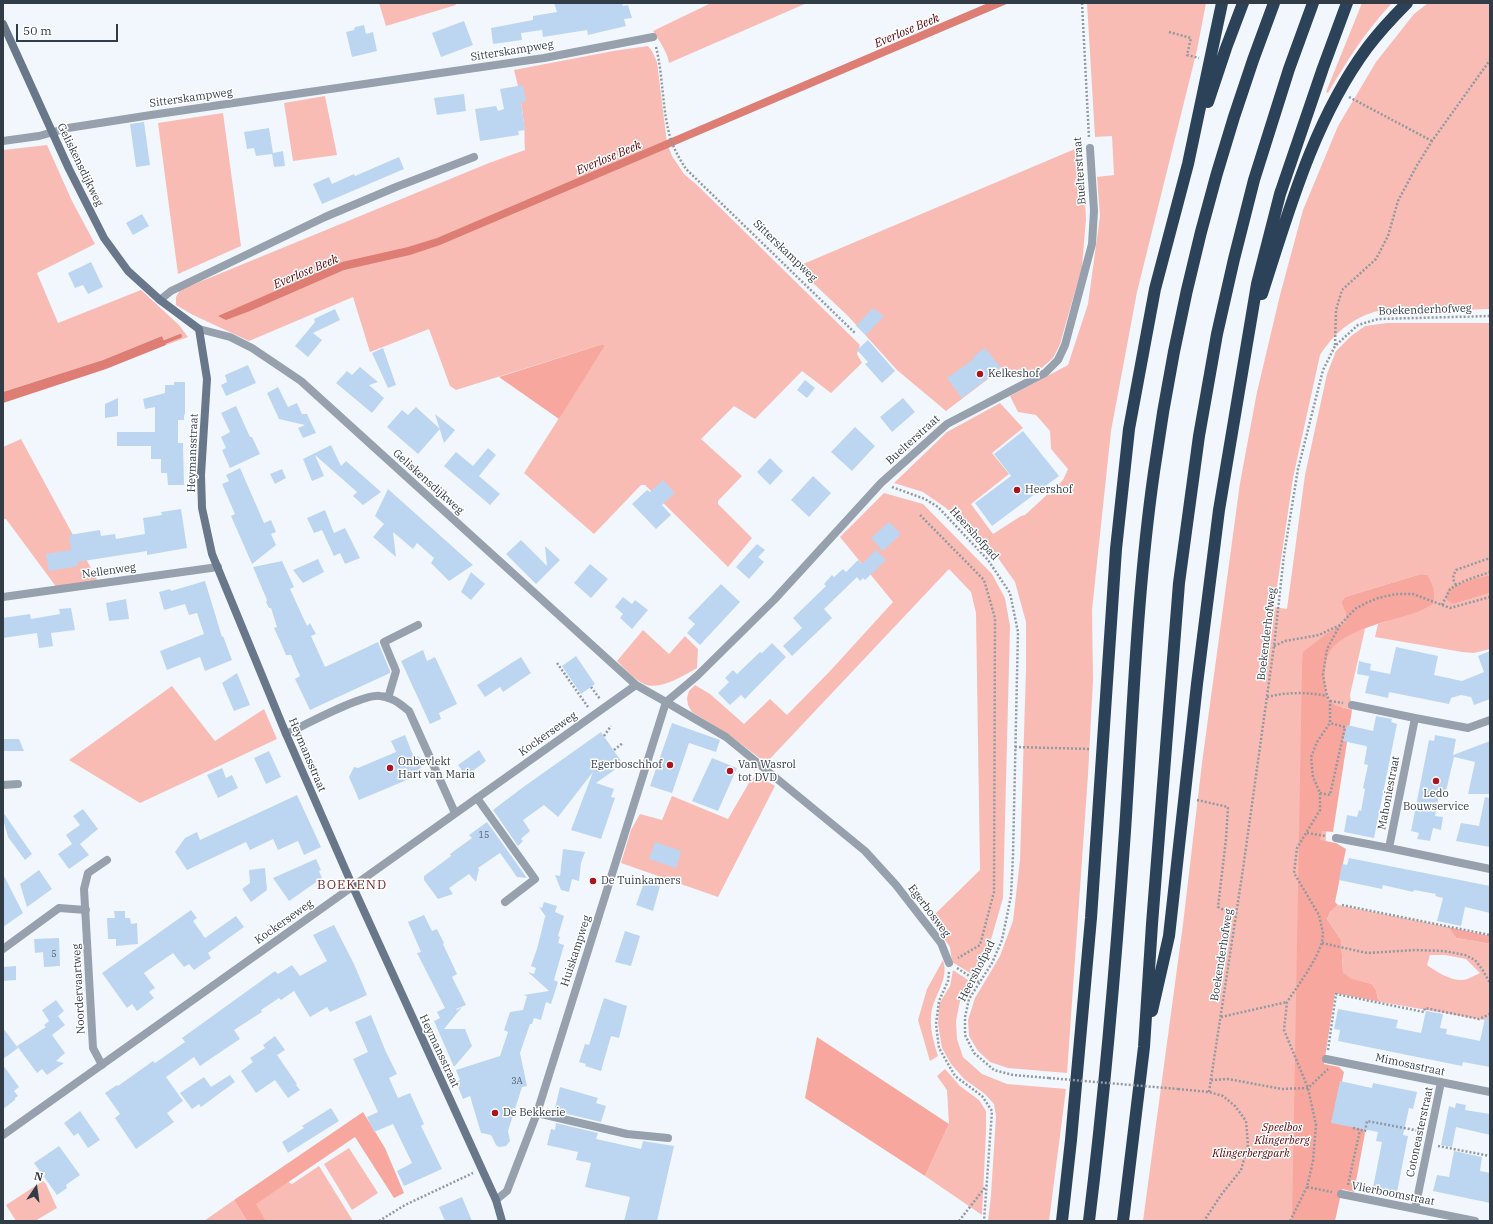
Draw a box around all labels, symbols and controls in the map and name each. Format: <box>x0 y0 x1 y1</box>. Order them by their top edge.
water label: Everlose Beek <box>872 11 942 51</box>
scale bar <box>18 16 120 42</box>
text: 50 m <box>23 23 52 38</box>
street label: Sitterskampweg <box>470 38 554 64</box>
street label: Sitterskampweg <box>149 86 233 110</box>
street label: Geliskensdijkweg <box>54 121 106 209</box>
street label: Buelterstraat <box>1071 137 1089 205</box>
water label: Everlose Beek <box>574 138 644 178</box>
street label: Sitterskampweg <box>750 217 820 285</box>
water label: Everlose Beek <box>271 252 341 292</box>
street label: Boekenderhofweg <box>1378 302 1472 318</box>
place label: Kelkeshof <box>988 367 1039 381</box>
marker: Kelkeshof <box>975 369 985 379</box>
street label: Buelterstraat <box>883 412 943 468</box>
street label: Heymansstraat <box>185 413 201 493</box>
street label: Geliskensdijkweg <box>390 447 466 517</box>
place label: Heershof <box>1025 483 1072 497</box>
marker: Heershof <box>1012 485 1022 495</box>
street label: Heershofpad <box>947 505 1001 563</box>
street label: Nellenweg <box>81 561 137 581</box>
street label: Boekenderhofweg <box>1255 587 1279 681</box>
street label: Kockerseweg <box>516 709 580 759</box>
street label: Heymansstraat <box>285 716 329 794</box>
place label: Onbevlekt Hart van Maria <box>398 755 475 781</box>
street label: Mahoniestraat <box>1375 755 1403 831</box>
place label: Egerboschhof <box>591 758 662 772</box>
place label: Van Wasrol tot DVD <box>738 758 796 784</box>
marker: Egerboschhof <box>665 760 675 770</box>
marker: Onbevlekt Hart van Maria <box>385 763 395 773</box>
marker: Van Wasrol tot DVD <box>725 766 735 776</box>
marker: Ledo Bouwservice <box>1431 776 1441 786</box>
place label: Ledo Bouwservice <box>1403 787 1469 813</box>
house number: 15 <box>479 830 489 840</box>
place label: De Tuinkamers <box>601 874 681 888</box>
marker: De Tuinkamers <box>588 876 598 886</box>
district label: BOEKEND <box>317 877 387 893</box>
street label: Egerbosweg <box>905 882 953 940</box>
street label: Kockerseweg <box>252 897 316 947</box>
street label: Boekenderhofweg <box>1208 908 1236 1002</box>
street label: Huiskampweg <box>558 914 594 988</box>
street label: Heershofpad <box>956 938 998 1004</box>
street label: Noordervaartweg <box>70 943 88 1035</box>
house number: 5 <box>51 949 57 959</box>
street label: Heymansstraat <box>416 1012 462 1090</box>
street label: Mimosastraat <box>1374 1051 1446 1079</box>
house number: 3A <box>511 1076 523 1086</box>
street label: Cotoneasterstraat <box>1404 1086 1436 1178</box>
place label: De Bekkerie <box>503 1106 565 1120</box>
marker: De Bekkerie <box>490 1108 500 1118</box>
park label: Speelbos Klingerberg <box>1254 1121 1310 1147</box>
park label: Klingerbergpark <box>1212 1147 1290 1161</box>
north arrow <box>16 1168 56 1208</box>
text: N <box>33 1169 45 1184</box>
street label: Vlierboomstraat <box>1350 1179 1436 1209</box>

